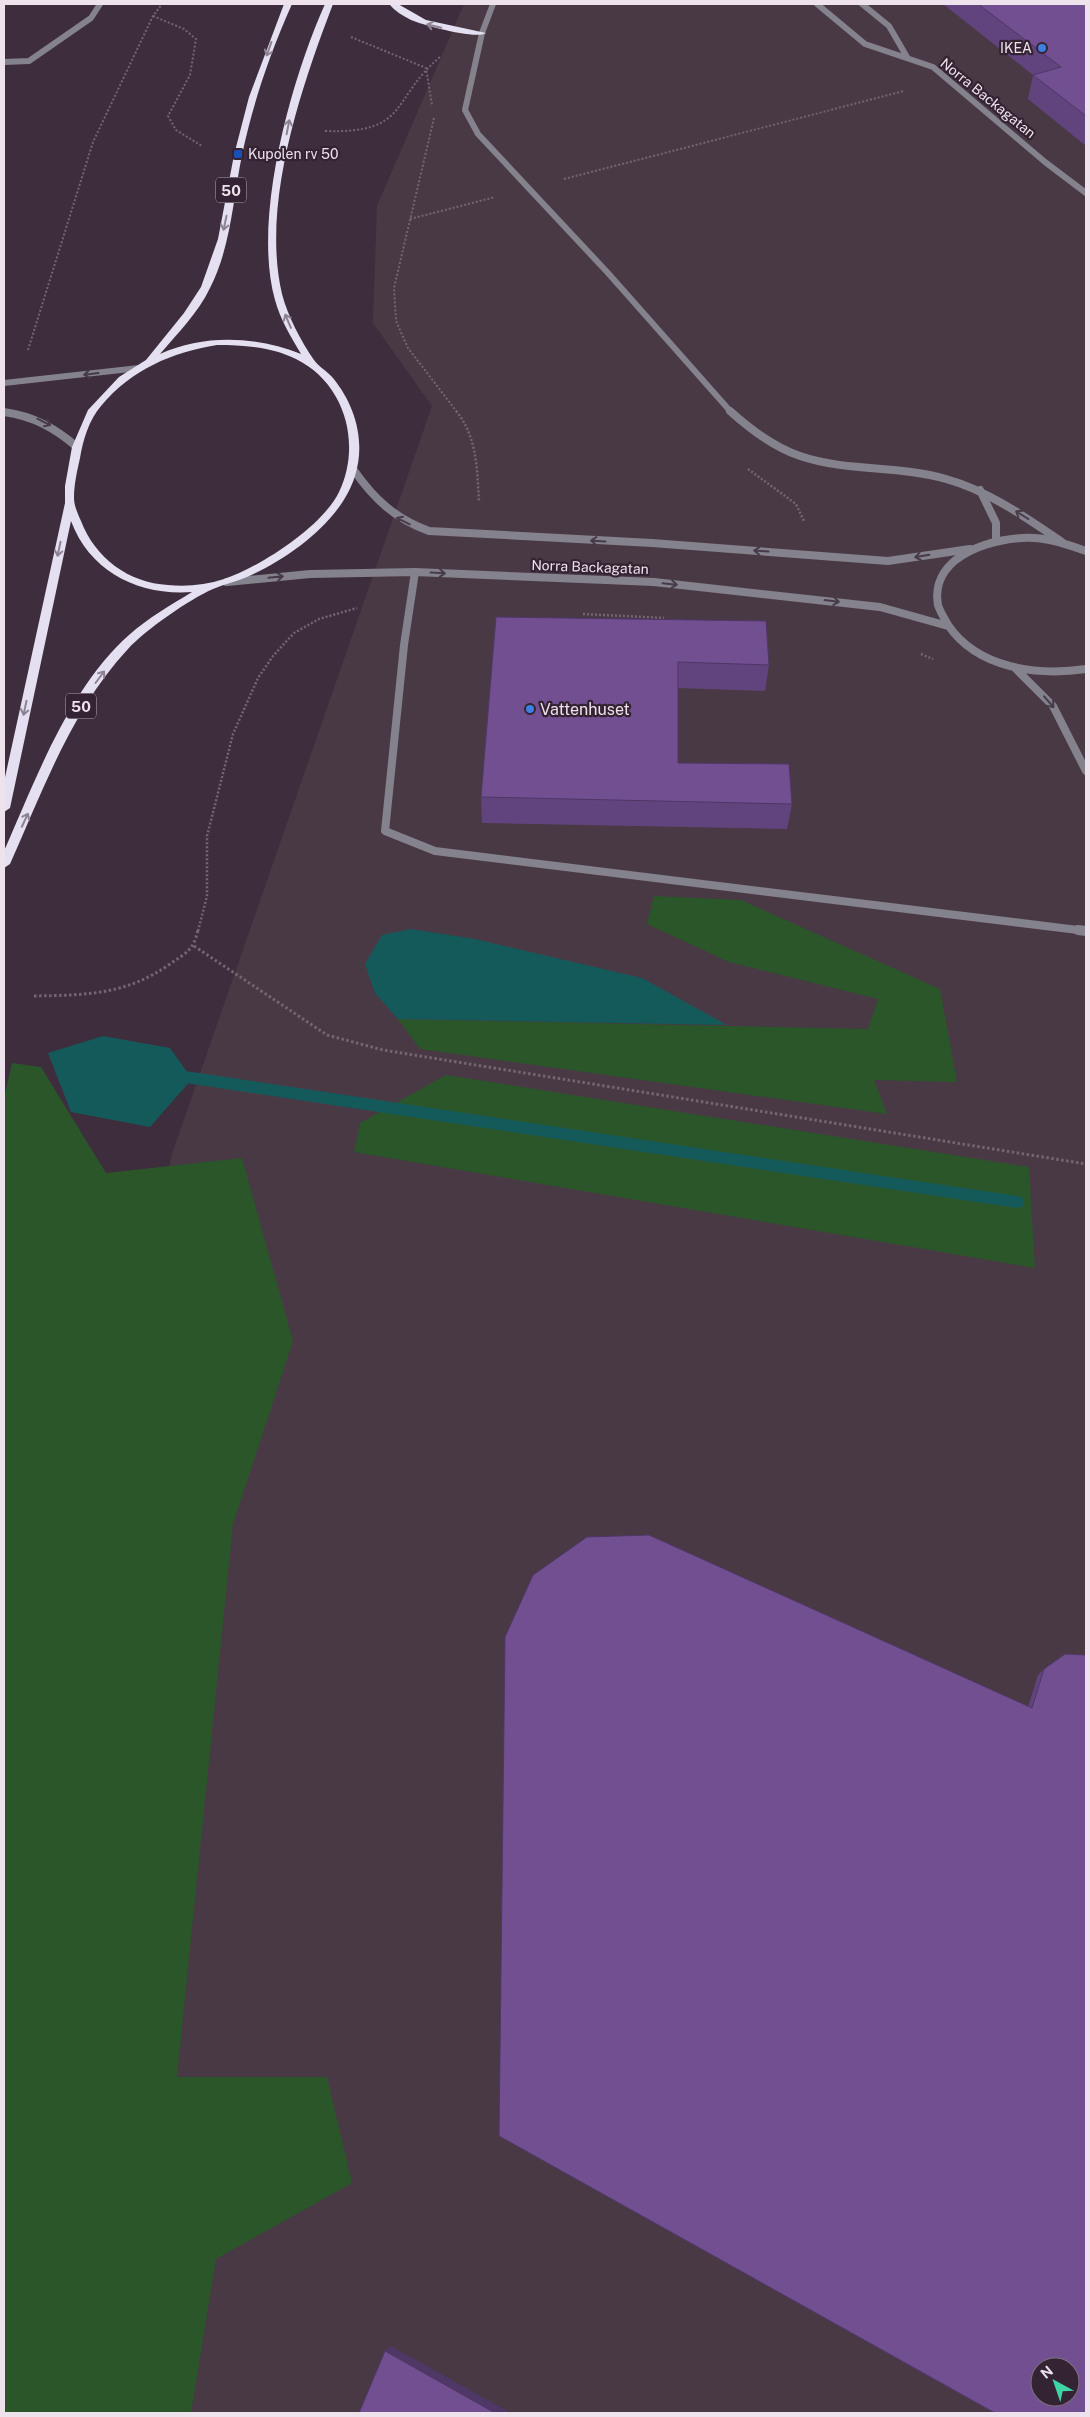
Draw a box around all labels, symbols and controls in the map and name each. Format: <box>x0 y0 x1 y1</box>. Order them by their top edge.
one-way arrow <box>427 21 443 30</box>
one-way arrow <box>264 40 273 56</box>
place label: IKEA <box>1000 40 1032 56</box>
marker: IKEA <box>1036 42 1048 54</box>
street label: Norra Backagatan <box>937 55 1039 141</box>
one-way arrow <box>284 119 294 135</box>
place label: Kupolen rv 50 <box>248 146 339 162</box>
marker: Kupolen rv 50 <box>232 148 244 160</box>
road number: 50 <box>216 178 246 202</box>
one-way arrow <box>219 214 229 230</box>
one-way arrow <box>282 314 292 329</box>
one-way arrow <box>83 369 99 379</box>
one-way arrow <box>36 417 51 427</box>
one-way arrow <box>1015 510 1029 520</box>
one-way arrow <box>396 516 411 525</box>
one-way arrow <box>591 536 607 545</box>
one-way arrow <box>54 540 63 556</box>
one-way arrow <box>753 546 769 556</box>
one-way arrow <box>915 551 931 561</box>
street label: Norra Backagatan <box>531 557 649 577</box>
one-way arrow <box>430 568 446 578</box>
one-way arrow <box>268 572 284 582</box>
one-way arrow <box>662 579 678 589</box>
one-way arrow <box>824 596 840 606</box>
one-way arrow <box>95 671 106 684</box>
road number: 50 <box>66 694 96 718</box>
one-way arrow <box>1043 696 1055 709</box>
one-way arrow <box>20 699 29 715</box>
place label: Vattenhuset <box>540 700 630 719</box>
marker: Vattenhuset <box>524 703 536 715</box>
one-way arrow <box>20 813 30 828</box>
north arrow <box>1030 2357 1080 2407</box>
text: N <box>1037 2362 1056 2382</box>

